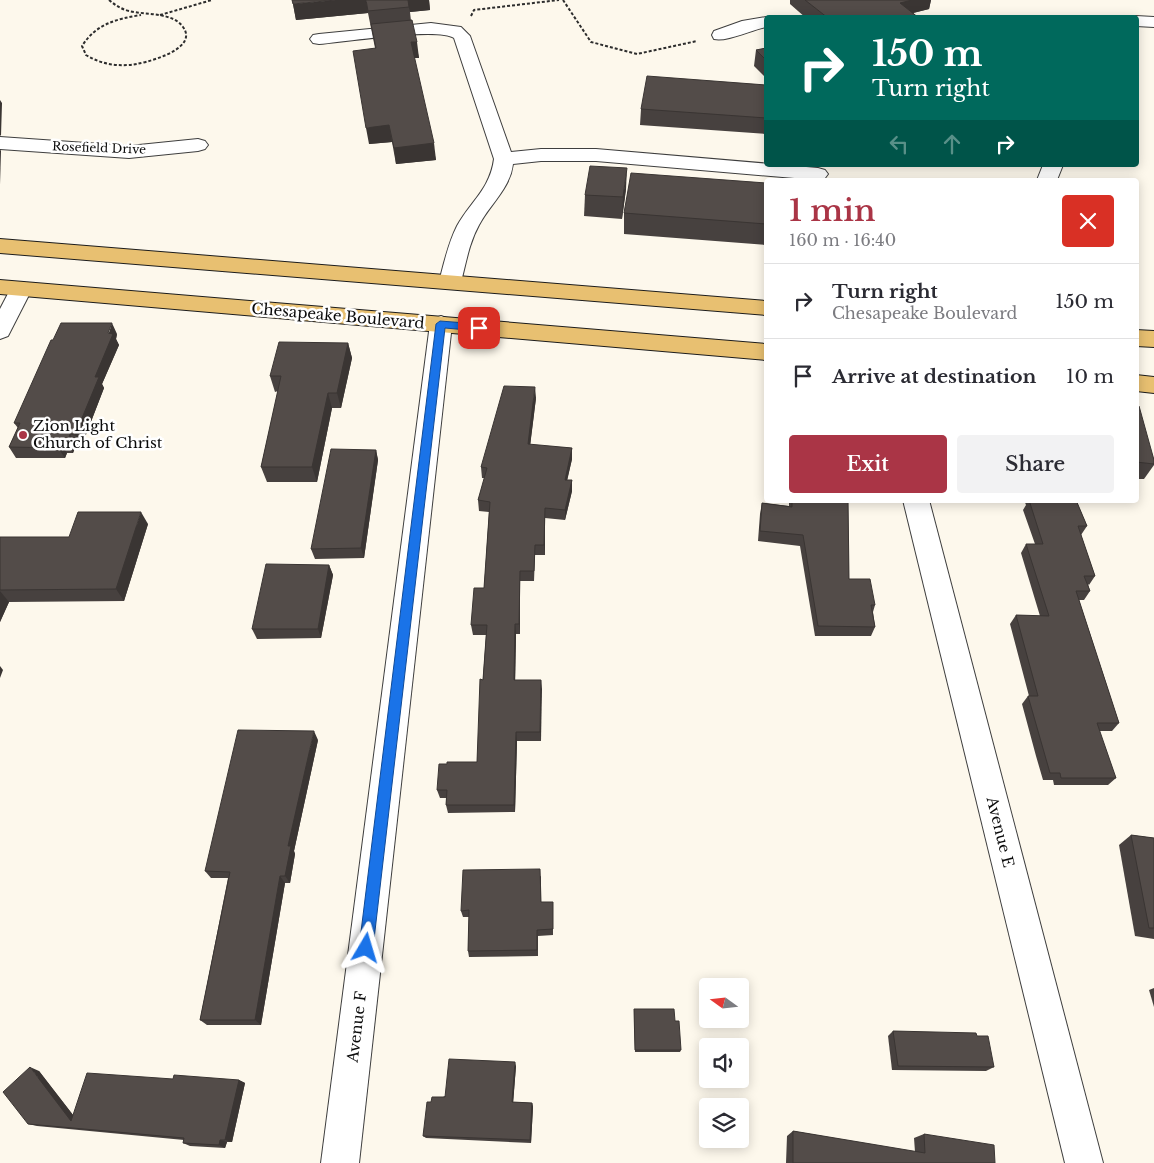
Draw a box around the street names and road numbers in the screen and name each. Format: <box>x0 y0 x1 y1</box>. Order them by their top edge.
street label: Rosefield Drive <box>52 138 146 157</box>
street label: Chesapeake Boulevard <box>251 298 425 333</box>
street label: Avenue E <box>982 794 1018 869</box>
street label: Avenue F <box>343 990 370 1065</box>

